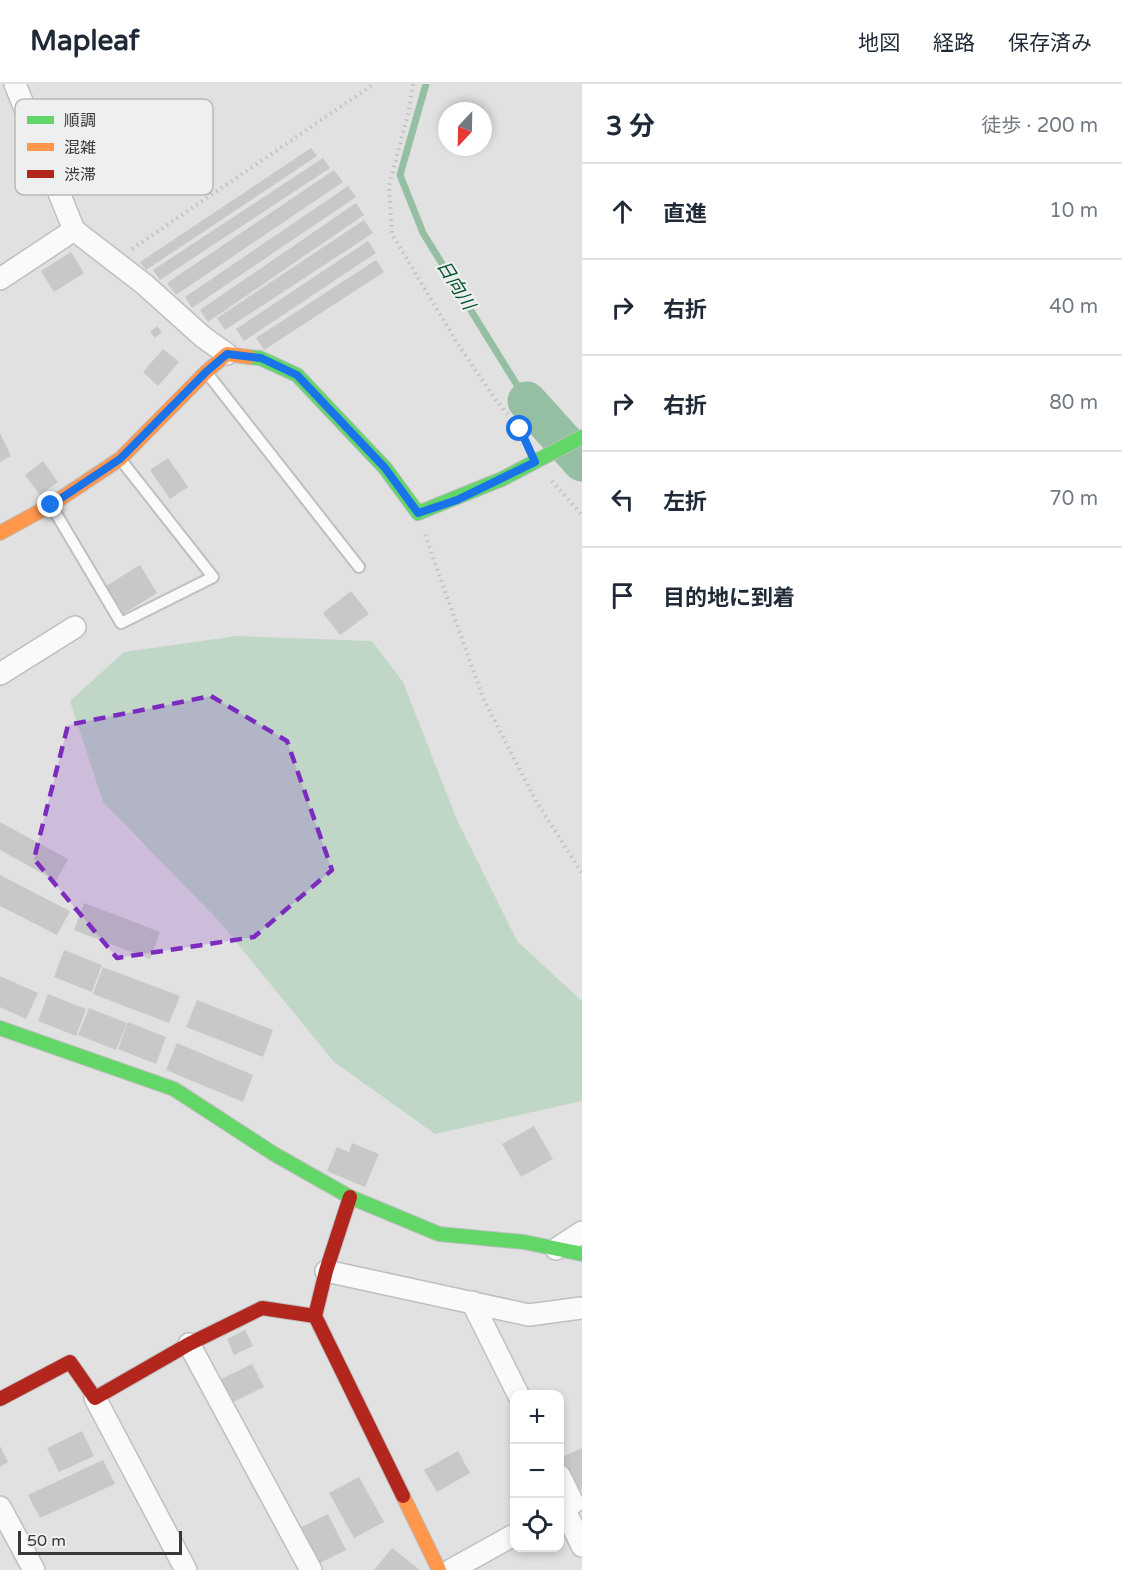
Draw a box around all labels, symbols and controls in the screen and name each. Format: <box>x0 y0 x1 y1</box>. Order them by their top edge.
text: Mapleaf <box>30 24 139 58</box>
text: 地図 <box>858 31 900 56</box>
text: 経路 <box>933 31 975 56</box>
text: 保存済み <box>1008 31 1092 56</box>
legend <box>15 99 213 195</box>
north arrow <box>438 102 492 156</box>
text: 順調 <box>64 111 96 131</box>
text: 3 分 <box>606 111 655 142</box>
text: 徒歩 · 200 m <box>981 114 1098 138</box>
text: 混雑 <box>64 138 96 158</box>
text: 渋滞 <box>64 165 96 185</box>
icon: ahead <box>606 195 639 228</box>
text: 10 m <box>1049 199 1098 223</box>
text: 直進 <box>663 201 707 227</box>
water label: 日向川 <box>432 256 481 315</box>
icon: right <box>606 291 639 324</box>
text: 40 m <box>1049 295 1098 319</box>
text: 右折 <box>663 297 707 323</box>
icon: right <box>606 387 639 420</box>
text: 80 m <box>1049 391 1098 415</box>
text: 右折 <box>663 393 707 419</box>
route start <box>506 415 532 441</box>
icon: left <box>606 483 639 516</box>
text: 70 m <box>1049 487 1098 511</box>
text: 左折 <box>663 489 707 515</box>
route end <box>37 491 63 517</box>
icon: arrive <box>606 579 639 612</box>
text: 目的地に到着 <box>663 585 795 611</box>
map controls <box>510 1390 564 1552</box>
button: + <box>510 1390 564 1444</box>
button: − <box>510 1444 564 1498</box>
button: locate <box>510 1498 564 1552</box>
scale bar <box>18 1528 182 1556</box>
text: 50 m <box>27 1531 66 1551</box>

